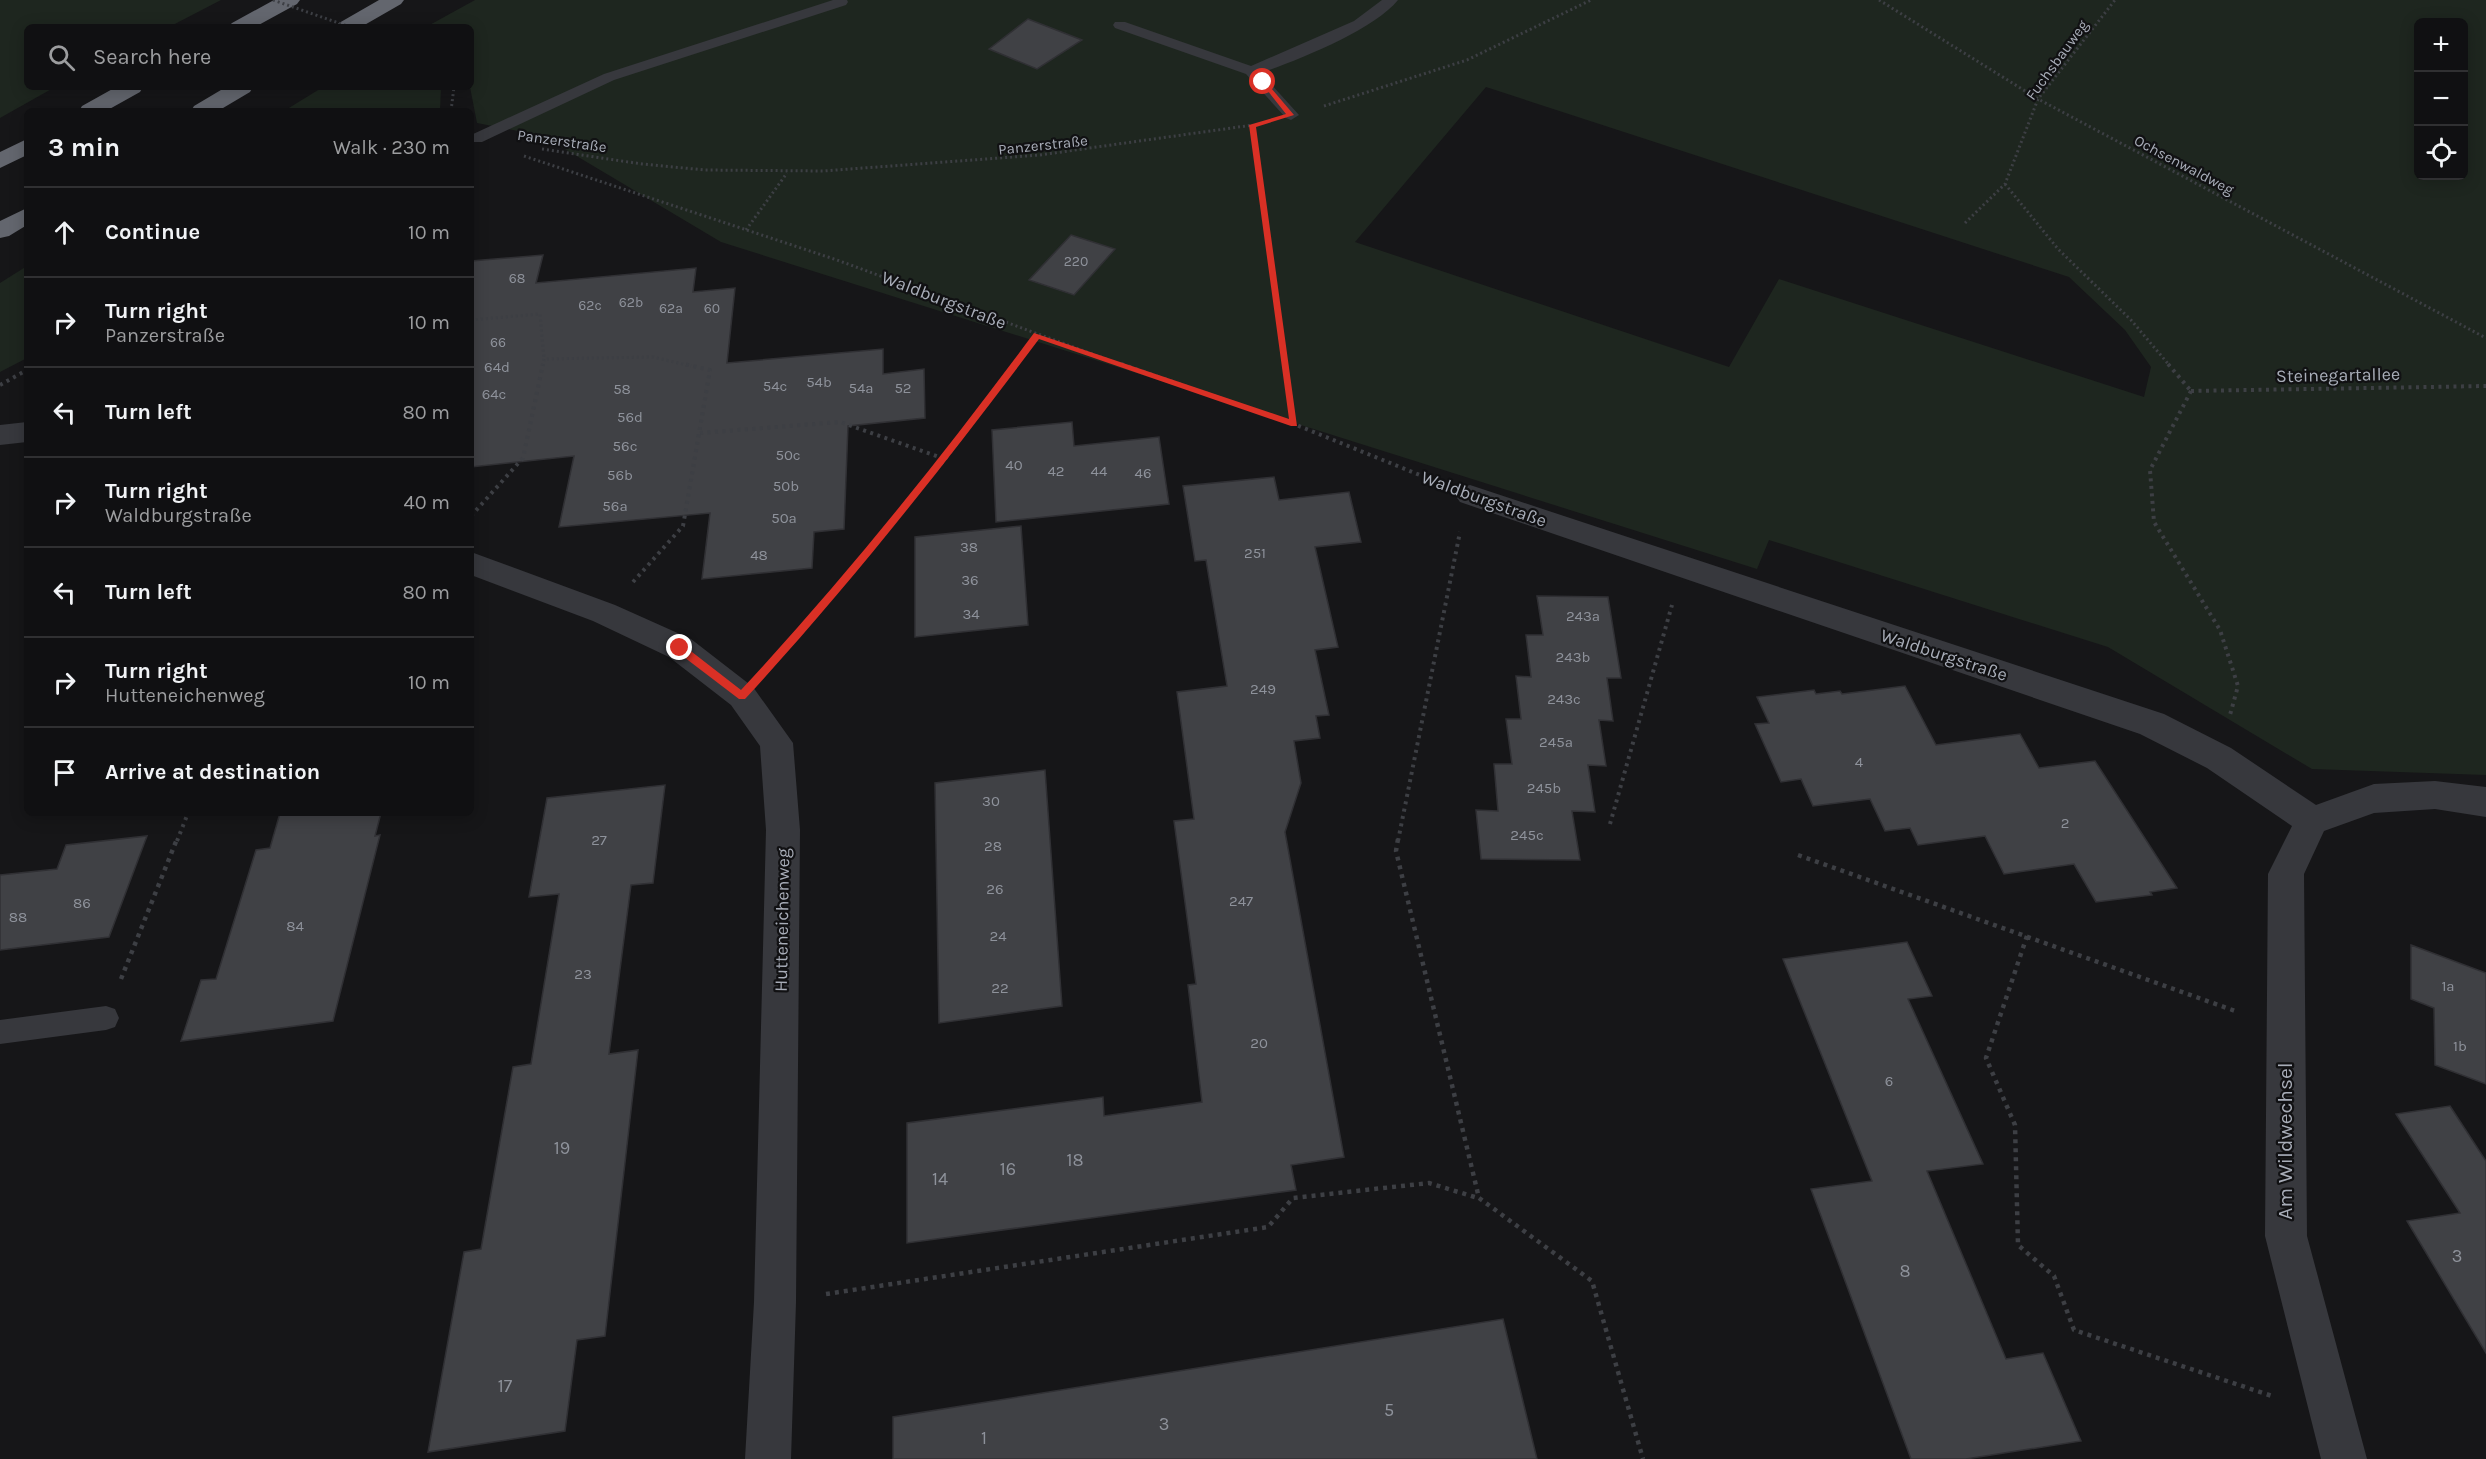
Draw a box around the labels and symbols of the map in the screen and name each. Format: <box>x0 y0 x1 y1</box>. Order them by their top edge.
street label: Fuchsbauweg <box>2022 16 2092 104</box>
route start <box>1249 68 1275 94</box>
street label: Panzerstraße <box>516 126 608 156</box>
street label: Panzerstraße <box>997 131 1089 159</box>
street label: Ochsenwaldweg <box>2131 131 2237 199</box>
house number: 220 <box>1064 253 1088 270</box>
street label: Waldburgstraße <box>878 266 1010 334</box>
house number: 68 <box>509 270 525 287</box>
house number: 62b <box>619 294 643 311</box>
house number: 62c <box>578 297 602 314</box>
house number: 62a <box>659 300 683 317</box>
house number: 60 <box>704 300 720 317</box>
house number: 66 <box>490 334 506 351</box>
house number: 64d <box>484 358 510 376</box>
street label: Steinegartallee <box>2276 363 2400 387</box>
house number: 54b <box>806 373 832 391</box>
house number: 54c <box>763 377 787 395</box>
house number: 54a <box>848 379 874 397</box>
house number: 52 <box>894 379 912 397</box>
house number: 58 <box>613 380 631 398</box>
house number: 64c <box>482 385 506 403</box>
house number: 56d <box>617 408 643 426</box>
house number: 56c <box>613 437 637 455</box>
house number: 50c <box>775 446 801 464</box>
house number: 40 <box>1005 456 1023 474</box>
house number: 42 <box>1047 462 1065 480</box>
house number: 44 <box>1091 462 1108 480</box>
house number: 46 <box>1135 464 1151 482</box>
house number: 56b <box>607 466 633 484</box>
street label: Waldburgstraße <box>1418 466 1550 532</box>
house number: 50b <box>773 477 799 495</box>
house number: 56a <box>602 497 628 515</box>
house number: 50a <box>771 509 797 527</box>
house number: 38 <box>960 538 978 556</box>
house number: 251 <box>1244 544 1266 562</box>
house number: 48 <box>750 546 768 564</box>
house number: 36 <box>961 571 979 589</box>
house number: 34 <box>962 605 980 623</box>
house number: 243a <box>1566 607 1600 625</box>
street label: Waldburgstraße <box>1878 624 2010 686</box>
route end <box>666 634 692 660</box>
house number: 243b <box>1556 648 1590 666</box>
house number: 249 <box>1250 680 1276 698</box>
house number: 243c <box>1547 690 1581 708</box>
house number: 245a <box>1539 733 1573 751</box>
house number: 4 <box>1855 753 1864 771</box>
house number: 245b <box>1527 779 1561 797</box>
house number: 30 <box>982 792 1000 810</box>
house number: 2 <box>2061 814 2069 832</box>
house number: 245c <box>1510 826 1544 844</box>
house number: 27 <box>591 831 607 849</box>
house number: 28 <box>984 837 1002 855</box>
street label: Hutteneichenweg <box>770 848 794 992</box>
house number: 26 <box>986 880 1004 898</box>
house number: 247 <box>1229 892 1253 910</box>
house number: 86 <box>73 894 91 912</box>
house number: 88 <box>9 908 27 926</box>
house number: 84 <box>286 917 304 935</box>
house number: 24 <box>989 927 1007 945</box>
house number: 23 <box>574 965 592 983</box>
house number: 1a <box>2441 977 2455 995</box>
house number: 22 <box>991 979 1009 997</box>
house number: 20 <box>1250 1034 1268 1052</box>
house number: 1b <box>2453 1037 2467 1055</box>
street label: Am Wildwechsel <box>2273 1062 2297 1220</box>
house number: 6 <box>1885 1072 1893 1090</box>
house number: 19 <box>554 1137 570 1159</box>
house number: 18 <box>1066 1149 1084 1171</box>
house number: 16 <box>1000 1158 1016 1180</box>
house number: 14 <box>932 1168 948 1190</box>
house number: 3 <box>2452 1245 2462 1267</box>
house number: 8 <box>1899 1260 1911 1282</box>
house number: 17 <box>498 1375 513 1397</box>
house number: 5 <box>1384 1399 1394 1421</box>
house number: 3 <box>1159 1413 1169 1435</box>
house number: 1 <box>981 1427 987 1449</box>

